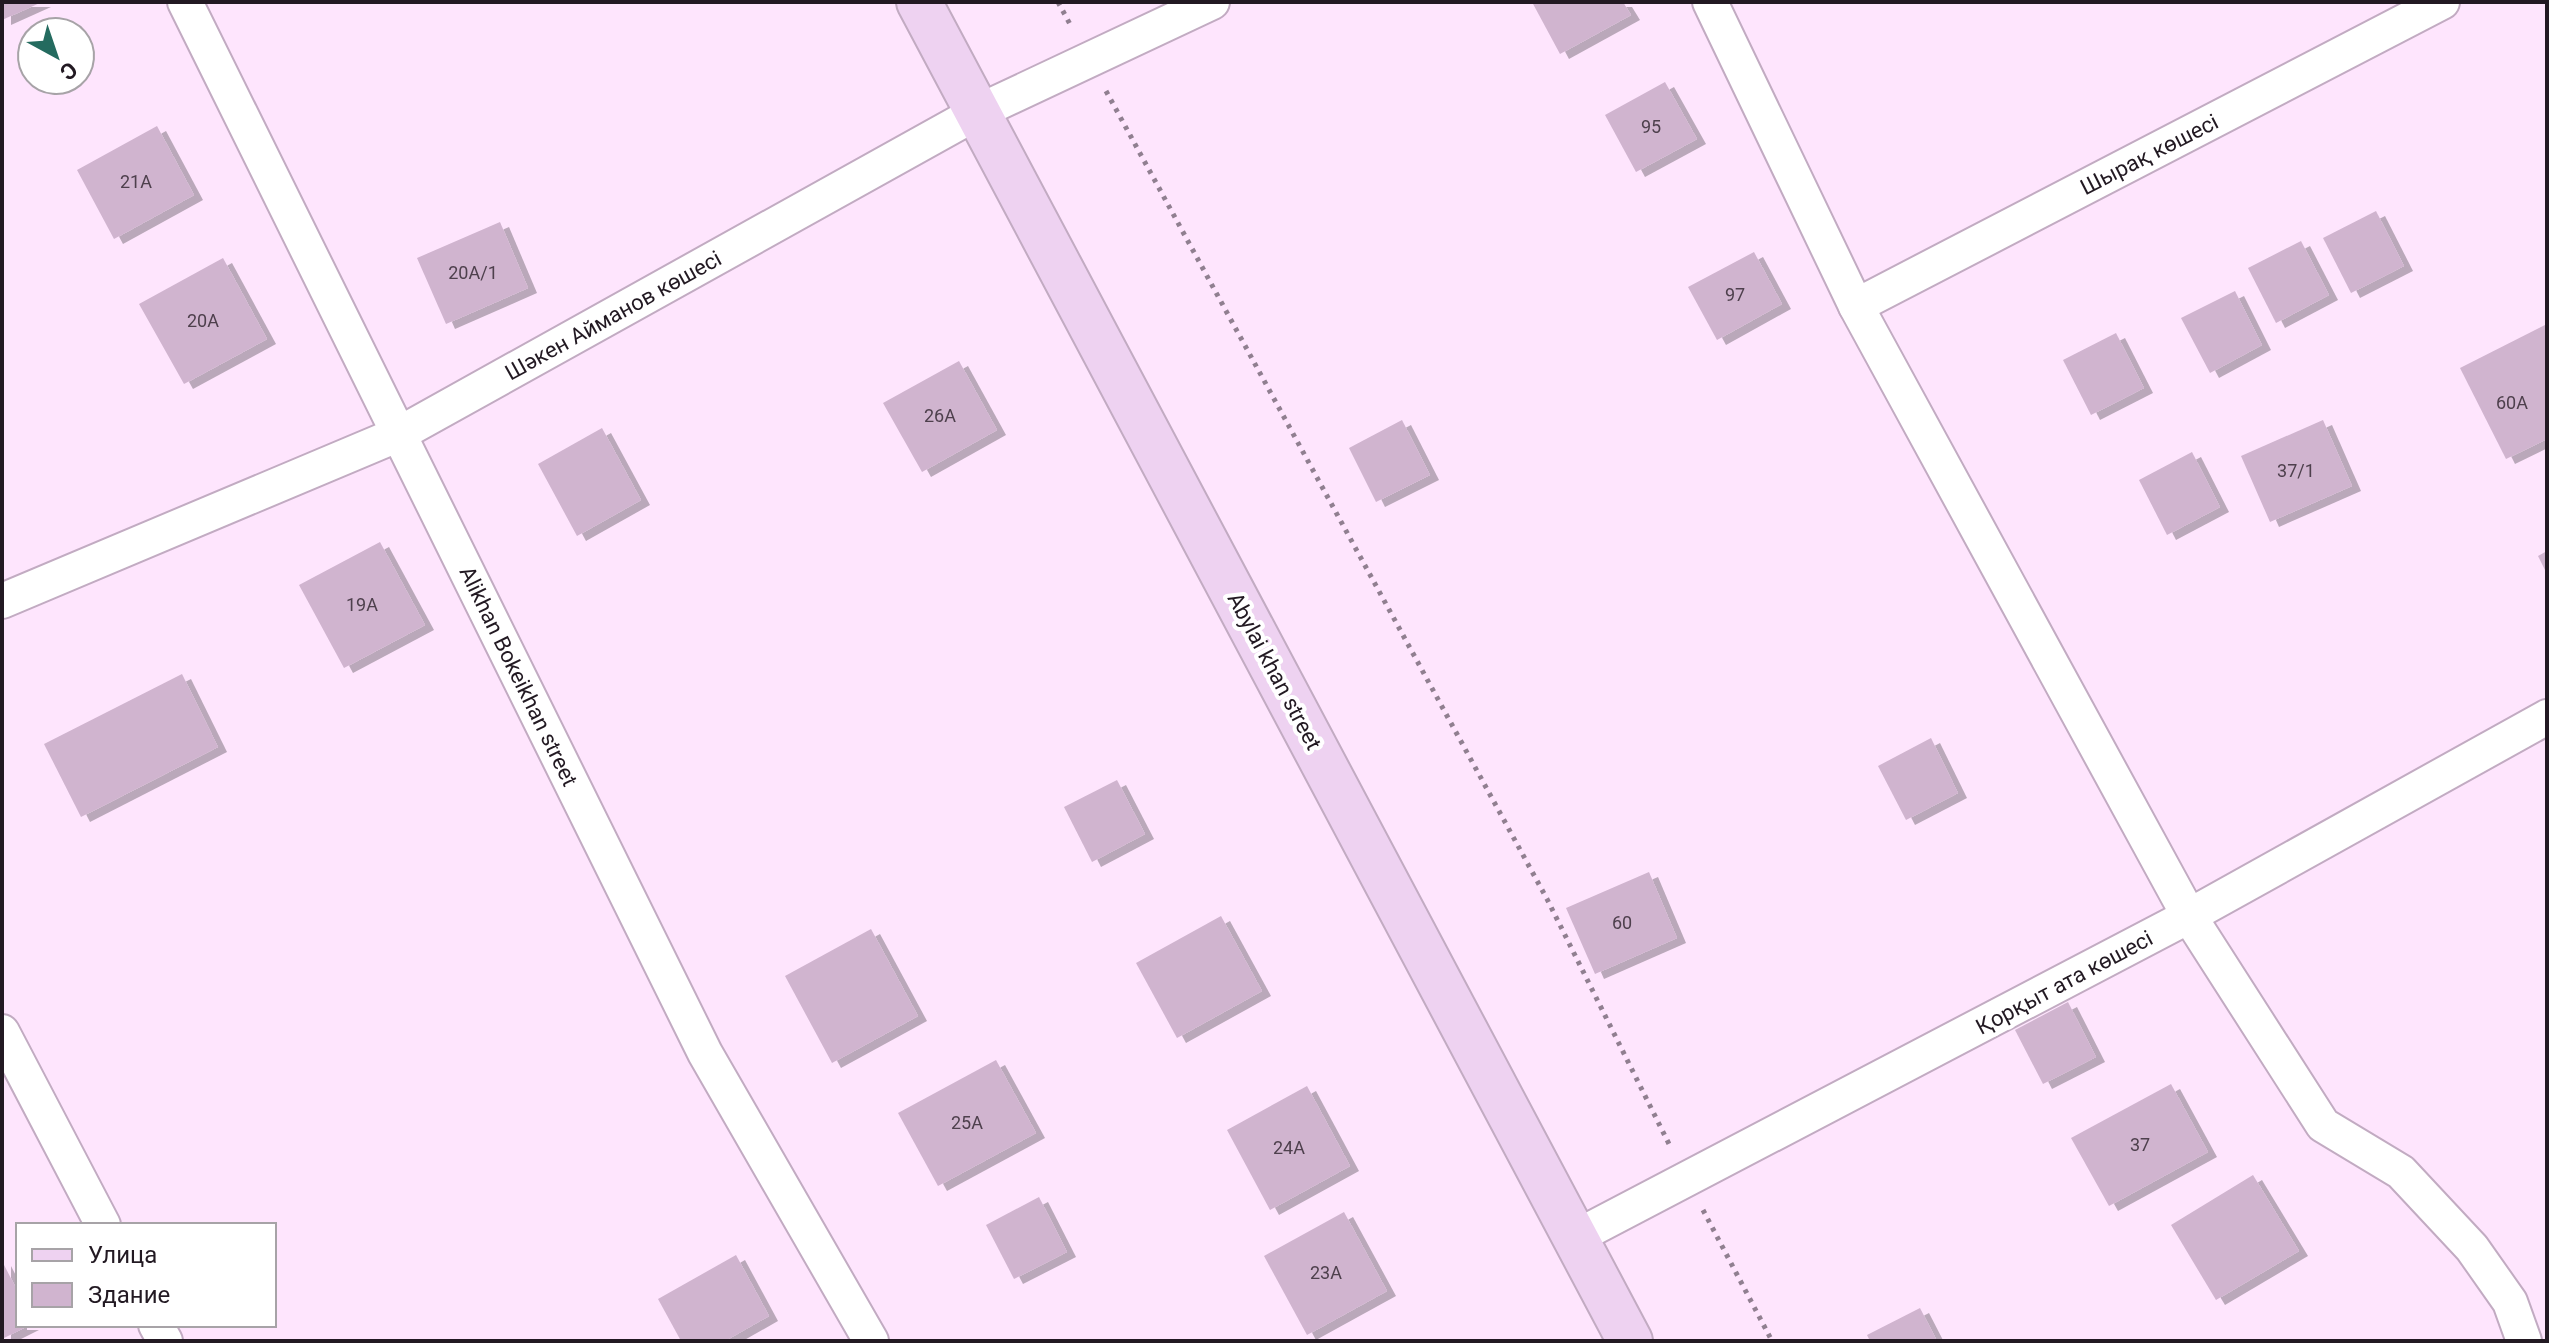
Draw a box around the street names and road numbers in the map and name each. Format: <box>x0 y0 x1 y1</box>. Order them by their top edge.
street label: Шырақ көшесі <box>2076 109 2222 200</box>
street label: Шәкен Айманов көшесі <box>501 246 726 385</box>
street label: Alikhan Bokeikhan street <box>454 562 583 790</box>
street label: Abylai khan street <box>1223 588 1327 754</box>
street label: Қорқыт ата көшесі <box>1972 925 2157 1040</box>

